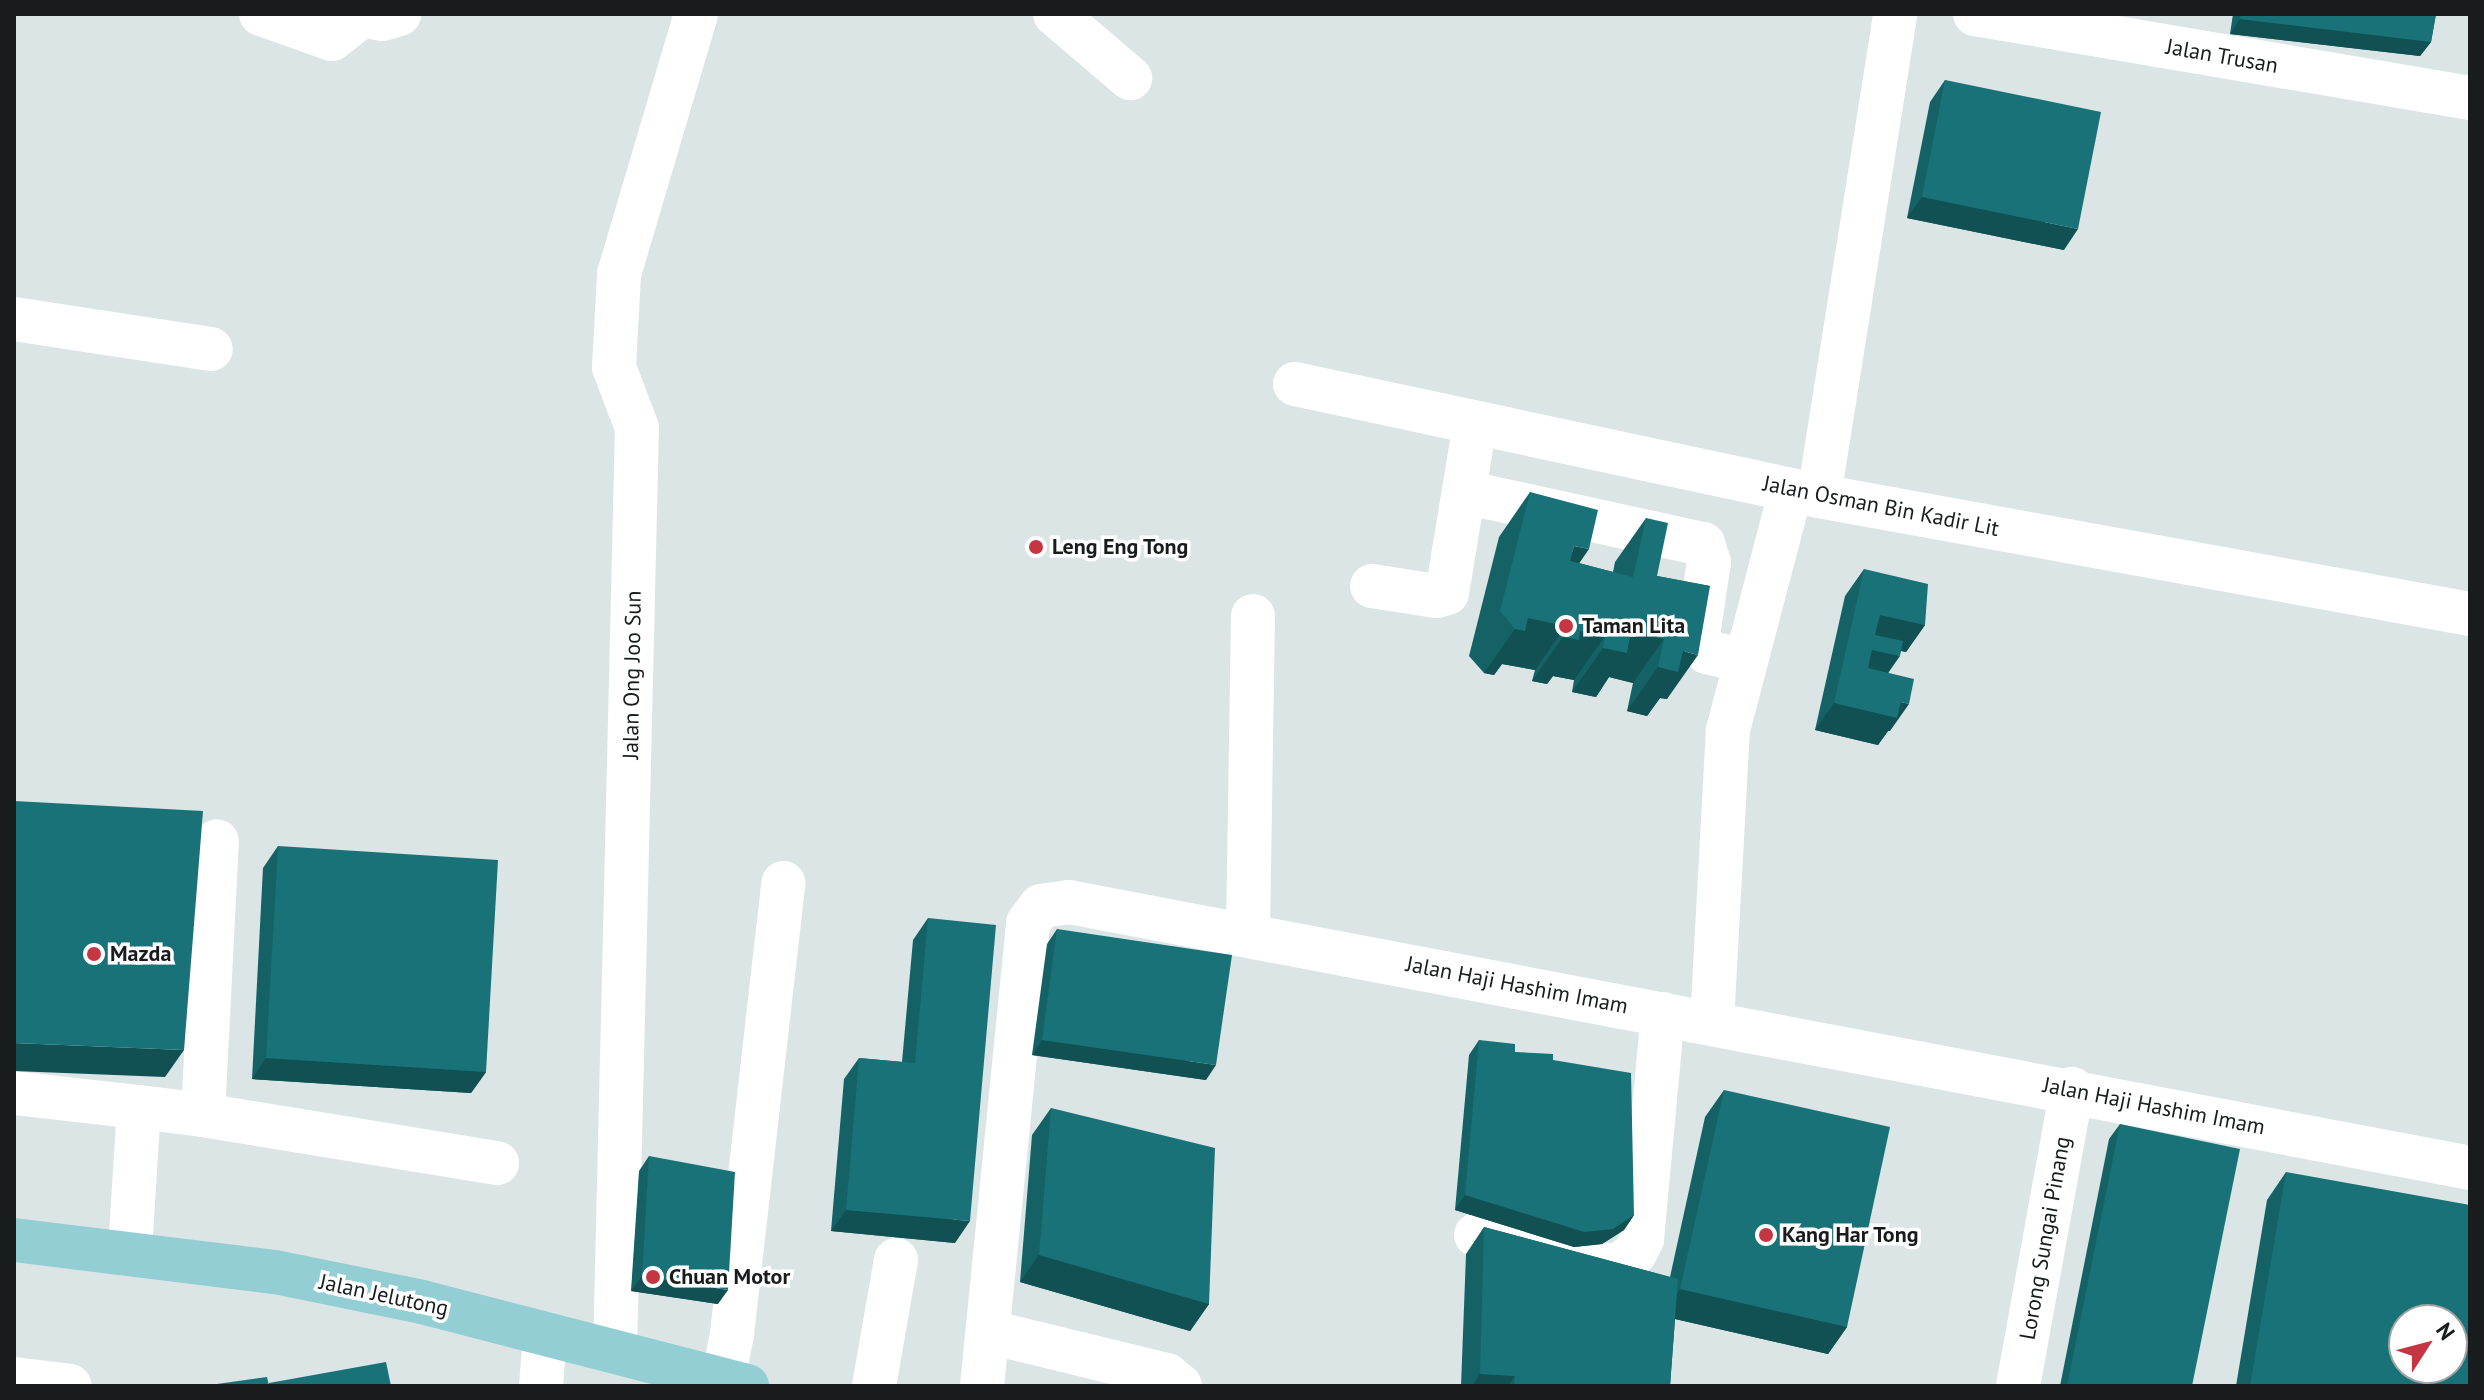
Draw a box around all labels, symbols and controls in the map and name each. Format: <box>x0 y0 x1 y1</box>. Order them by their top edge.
street label: Jalan Trusan <box>2164 33 2280 79</box>
street label: Jalan Osman Bin Kadir Lit <box>1761 470 2001 542</box>
place label: Leng Eng Tong <box>1052 534 1189 560</box>
marker: Leng Eng Tong <box>1027 538 1045 556</box>
street label: Jalan Ong Joo Sun <box>617 590 647 760</box>
place label: Taman Lita <box>1582 613 1685 639</box>
marker: Taman Lita <box>1557 617 1575 635</box>
place label: Mazda <box>110 941 171 967</box>
marker: Mazda <box>85 945 103 963</box>
street label: Jalan Haji Hashim Imam <box>1404 951 1630 1019</box>
street label: Jalan Haji Hashim Imam <box>2041 1072 2267 1140</box>
street label: Lorong Sungai Pinang <box>2014 1134 2076 1342</box>
place label: Kang Har Tong <box>1782 1222 1919 1248</box>
marker: Kang Har Tong <box>1757 1226 1775 1244</box>
place label: Chuan Motor <box>669 1264 790 1290</box>
street label: Jalan Jelutong <box>317 1268 451 1322</box>
marker: Chuan Motor <box>644 1268 662 1286</box>
north arrow <box>2388 1304 2468 1384</box>
text: N <box>2430 1317 2461 1345</box>

